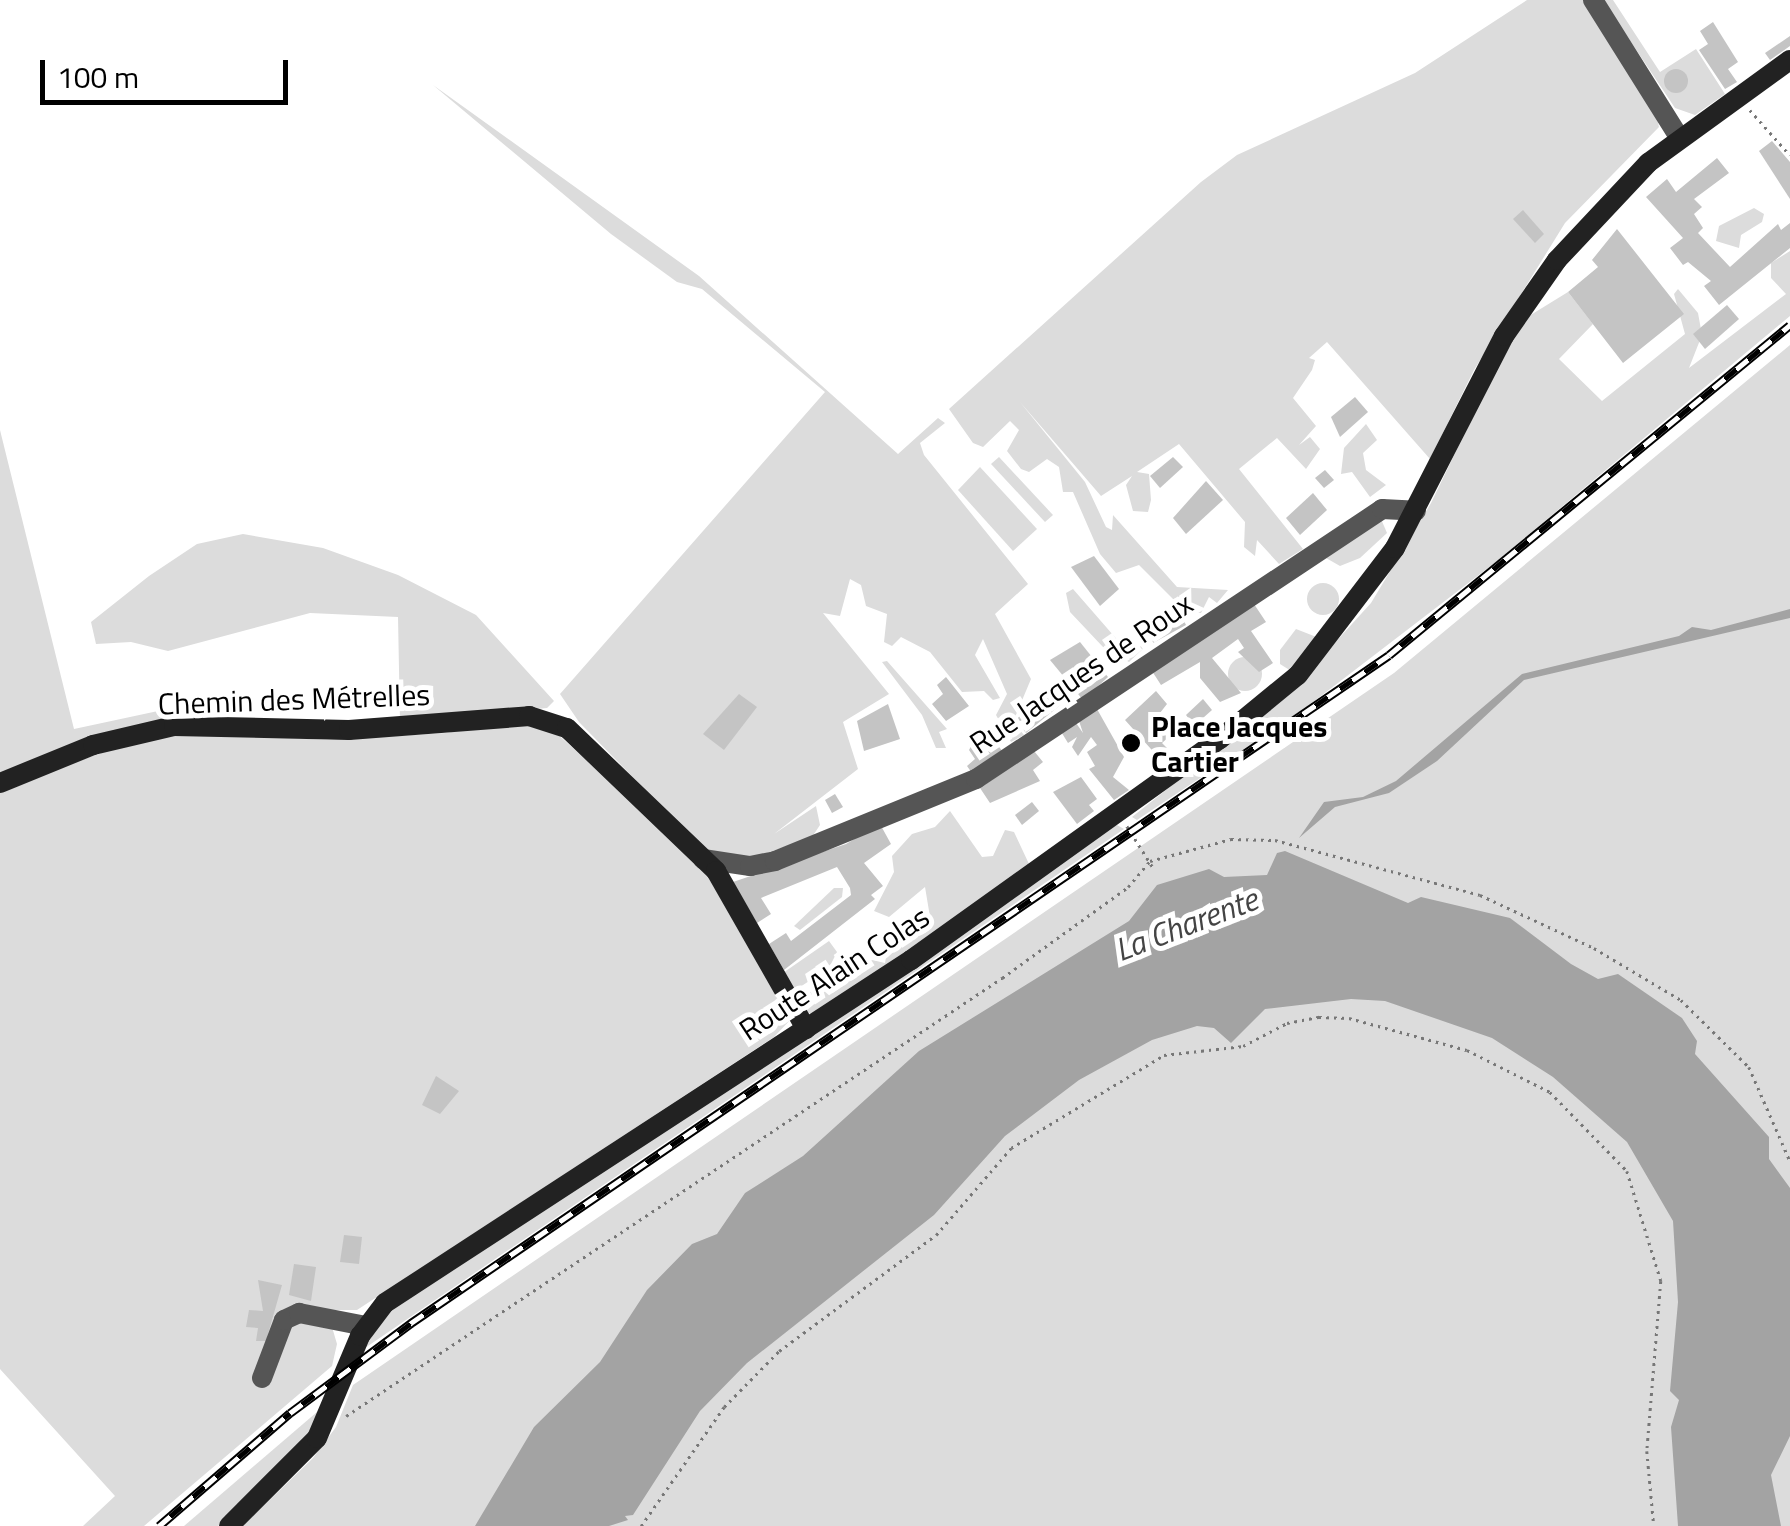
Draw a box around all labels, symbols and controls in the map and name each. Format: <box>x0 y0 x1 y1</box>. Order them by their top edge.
scale bar <box>45 40 292 102</box>
text: 100 m <box>57 54 139 100</box>
street label: Rue Jacques de Roux <box>963 585 1199 761</box>
street label: Chemin des Métrelles <box>157 676 431 722</box>
place label: Place Jacques Cartier <box>1151 708 1327 778</box>
marker: Place Jacques Cartier <box>1120 732 1142 754</box>
water label: La Charente <box>1109 879 1263 969</box>
street label: Route Alain Colas <box>732 898 936 1048</box>

